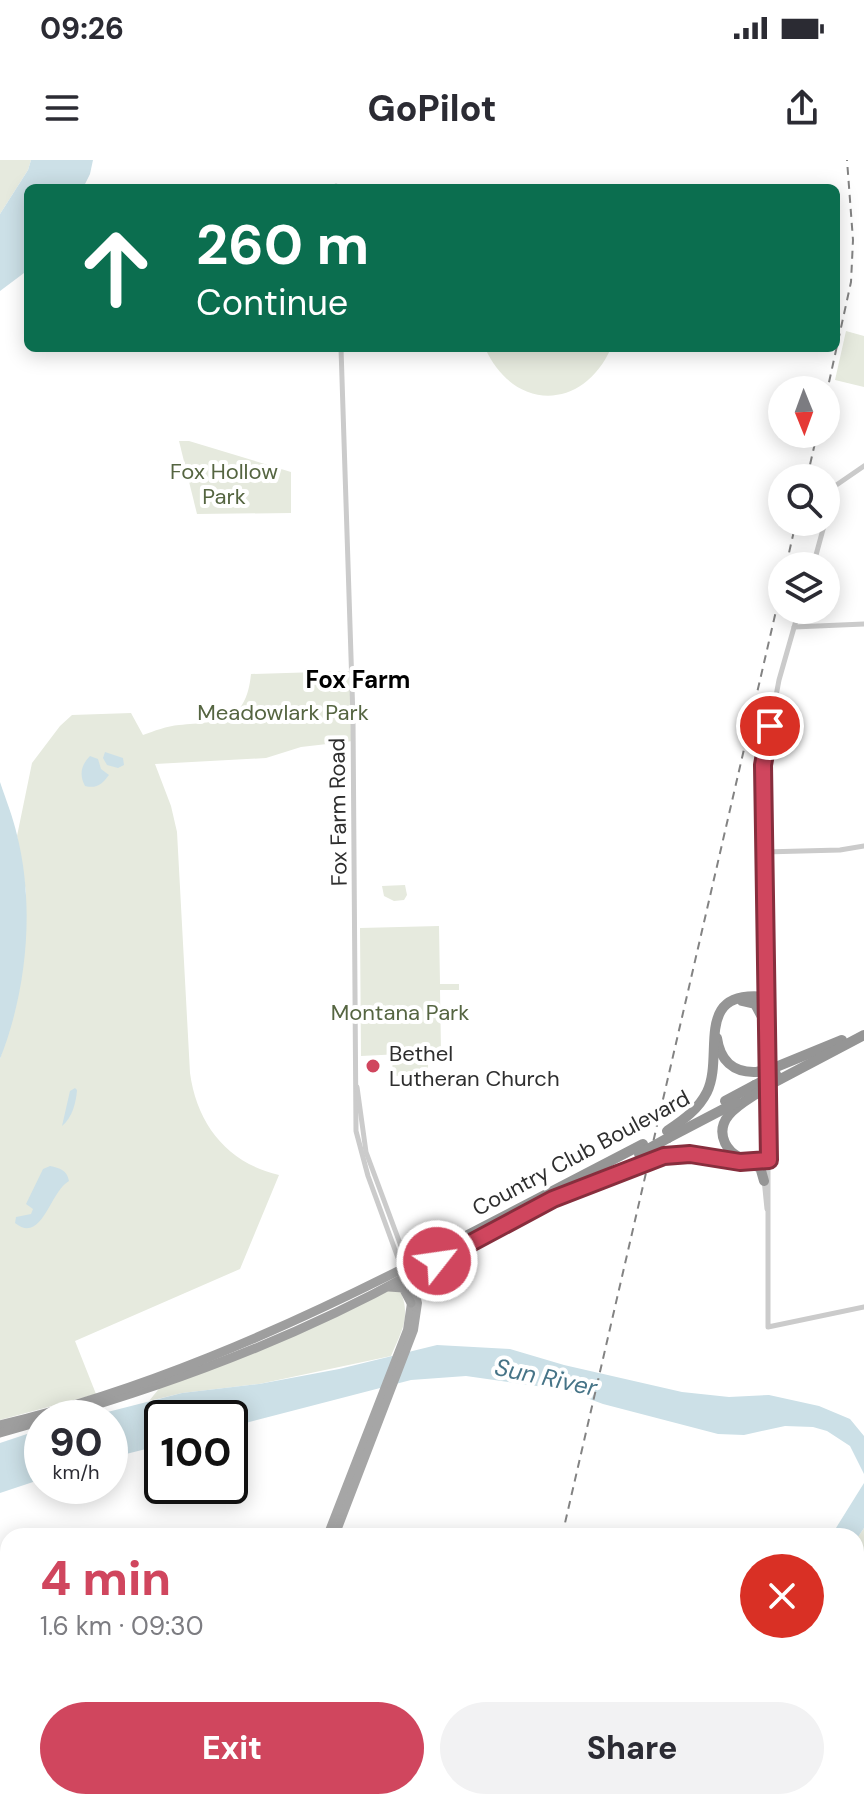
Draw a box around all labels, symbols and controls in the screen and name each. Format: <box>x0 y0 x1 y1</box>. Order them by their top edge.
text: 09:26 <box>40 9 124 48</box>
text: GoPilot <box>367 85 497 132</box>
icon: menu <box>40 86 84 130</box>
icon: share <box>780 86 824 130</box>
text: 260 m <box>196 208 369 281</box>
icon: ahead <box>64 216 168 320</box>
text: Continue <box>196 279 348 326</box>
north arrow <box>768 376 840 448</box>
map controls <box>768 376 840 624</box>
park label: Fox Hollow Park <box>170 457 278 511</box>
button: search <box>768 464 840 536</box>
button: layers <box>768 552 840 624</box>
district label: Fox Farm <box>306 664 410 695</box>
pin <box>736 692 804 760</box>
park label: Meadowlark Park <box>197 698 369 727</box>
icon: arrive <box>748 704 792 748</box>
street label: Fox Farm Road <box>322 738 354 886</box>
park label: Montana Park <box>331 998 469 1027</box>
place label: Bethel Lutheran Church <box>389 1039 560 1093</box>
marker: Bethel Lutheran Church <box>364 1057 382 1075</box>
street label: Country Club Boulevard <box>467 1083 695 1223</box>
position arrow <box>395 1219 479 1303</box>
water label: Sun River <box>492 1351 601 1403</box>
speed limit sign: 100 <box>144 1400 248 1504</box>
text: 90 <box>49 1416 103 1468</box>
text: km/h <box>52 1459 100 1485</box>
text: 4 min <box>40 1547 171 1610</box>
button: close <box>740 1554 824 1638</box>
text: 1.6 km · 09:30 <box>40 1609 204 1643</box>
button: Exit <box>40 1702 424 1794</box>
button: Share <box>440 1702 824 1794</box>

